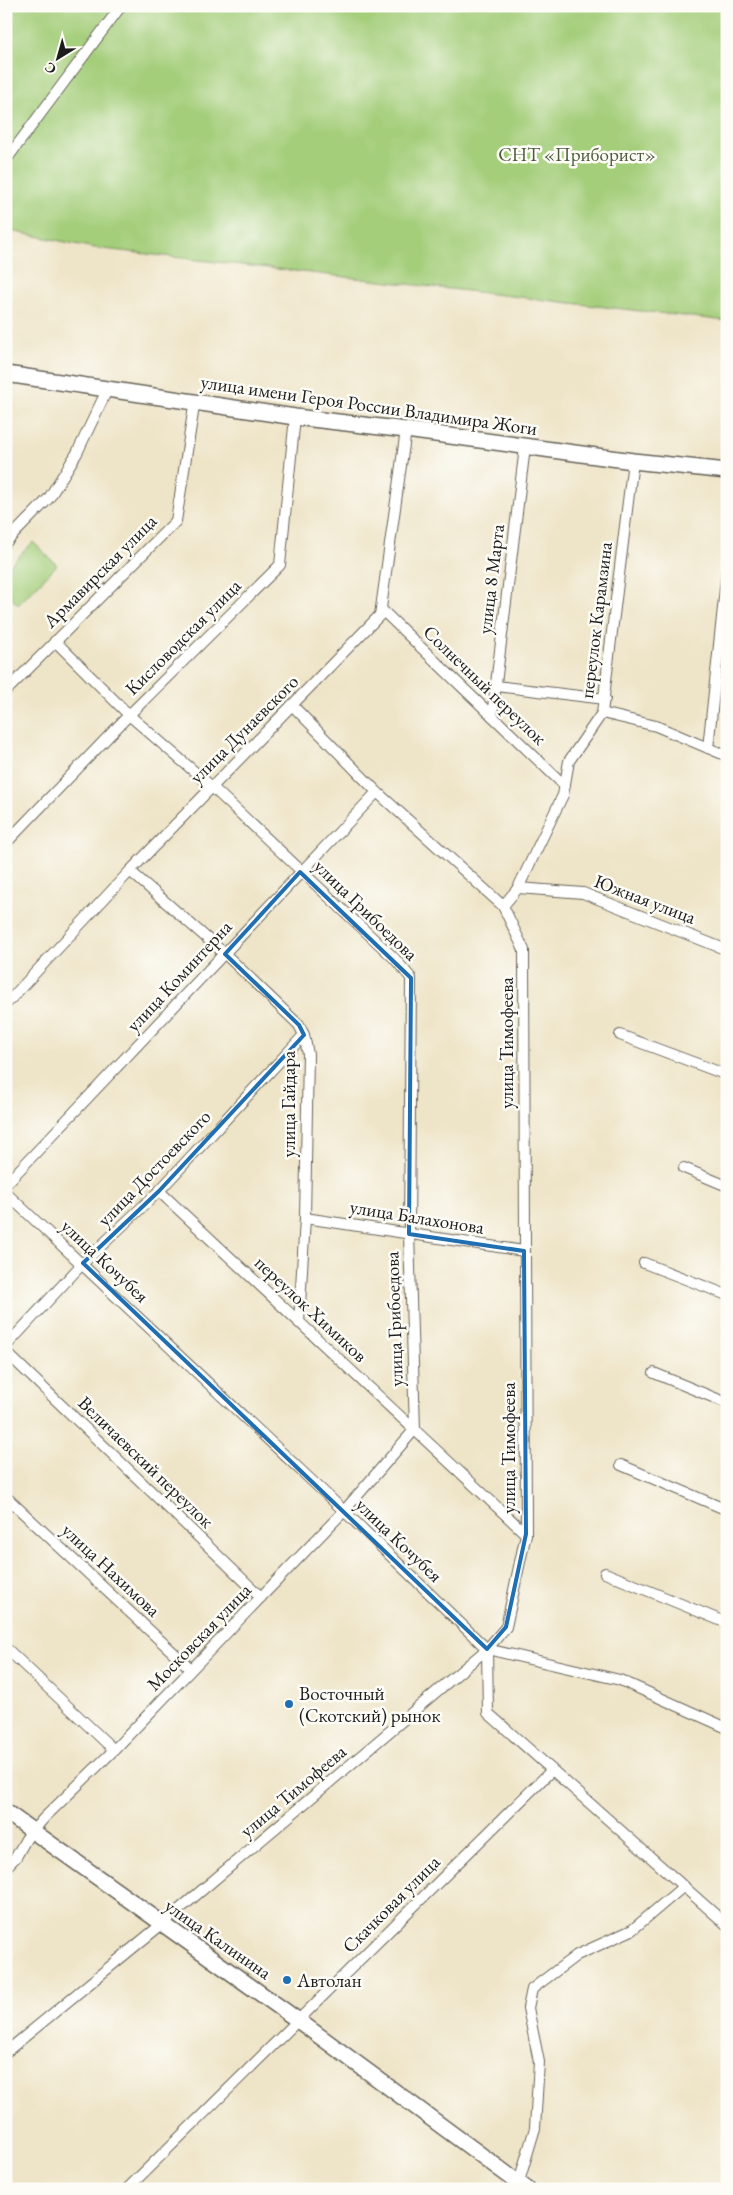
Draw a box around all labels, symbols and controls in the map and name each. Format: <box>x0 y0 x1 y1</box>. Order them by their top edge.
north arrow <box>32 32 82 82</box>
text: С <box>41 58 60 79</box>
park label: СНТ «Приборист» <box>498 142 656 167</box>
street label: улица имени Героя России Владимира Жоги <box>199 369 539 441</box>
street label: Армавирская улица <box>37 509 162 634</box>
street label: улица 8 Марта <box>472 522 510 635</box>
street label: переулок Карамзина <box>574 540 618 700</box>
street label: Кисловодская улица <box>120 573 247 700</box>
street label: Солнечный переулок <box>418 620 552 750</box>
street label: улица Дунаевского <box>184 669 304 789</box>
street label: улица Грибоедова <box>309 854 424 966</box>
street label: Южная улица <box>591 868 700 930</box>
street label: улица Коминтерна <box>121 915 237 1037</box>
street label: улица Тимофеева <box>494 977 519 1109</box>
street label: улица Гайдара <box>276 1050 301 1157</box>
street label: улица Достоевского <box>92 1104 216 1232</box>
street label: улица Балахонова <box>348 1194 486 1240</box>
street label: улица Кочубея <box>56 1214 155 1308</box>
street label: переулок Химиков <box>249 1250 373 1368</box>
street label: улица Грибоедова <box>379 1250 409 1387</box>
street label: улица Тимофеева <box>496 1382 521 1514</box>
street label: Величаевский переулок <box>73 1391 219 1533</box>
street label: улица Кочубея <box>350 1492 448 1588</box>
street label: улица Нахимова <box>56 1518 166 1622</box>
street label: Московская улица <box>141 1578 257 1696</box>
place label: Восточный (Скотский) рынок <box>299 1681 441 1728</box>
marker: Восточный (Скотский) рынок <box>283 1698 295 1710</box>
street label: улица Тимофеева <box>235 1739 352 1843</box>
street label: Скачковая улица <box>337 1849 446 1958</box>
street label: улица Калинина <box>160 1893 277 1985</box>
place label: Автолан <box>296 1968 362 1993</box>
marker: Автолан <box>281 1974 293 1986</box>

